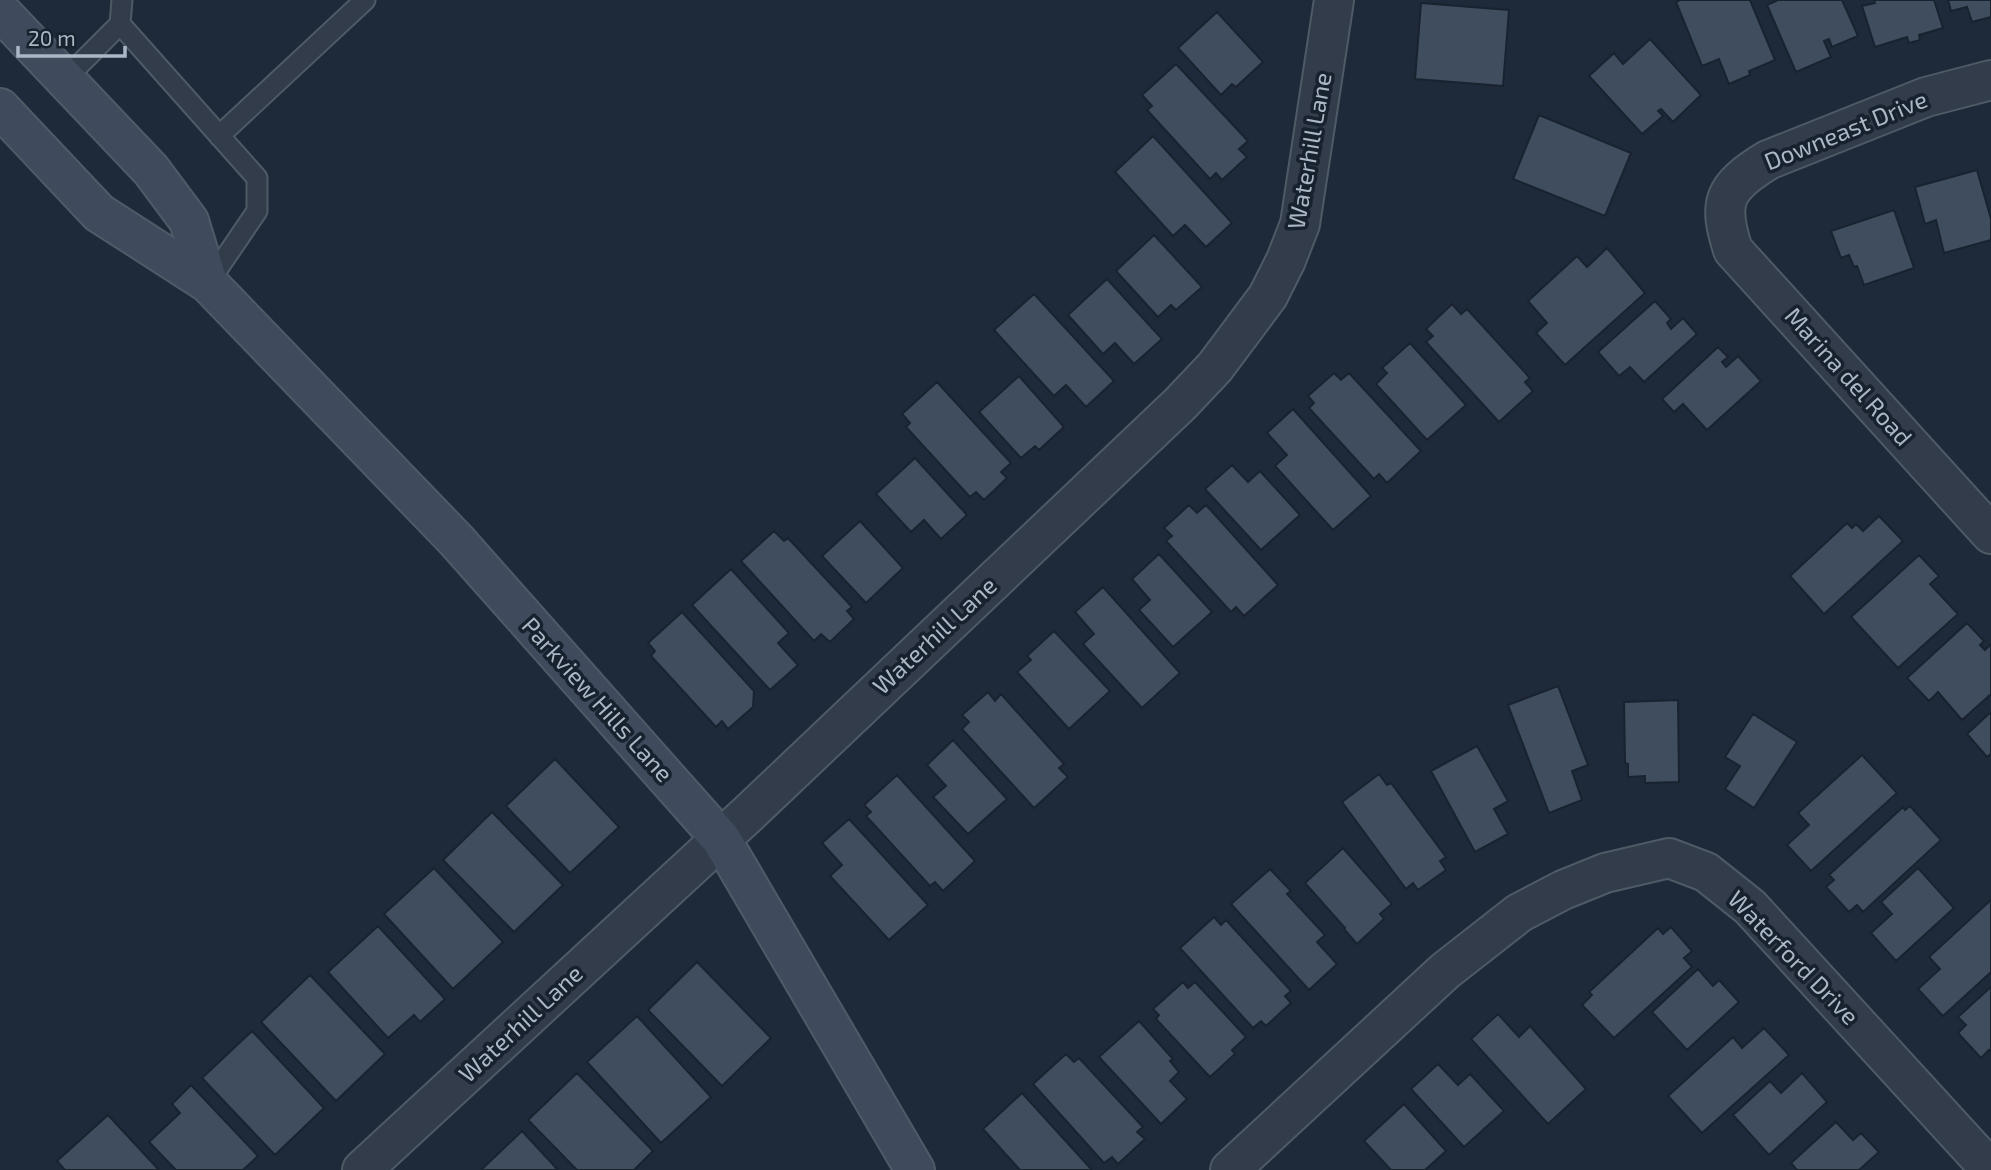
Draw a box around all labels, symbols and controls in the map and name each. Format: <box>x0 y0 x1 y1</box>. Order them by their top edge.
scale bar <box>18 14 124 58</box>
text: 20 m <box>28 25 76 50</box>
street label: Waterhill Lane <box>1280 70 1337 231</box>
street label: Downeast Drive <box>1760 84 1931 175</box>
street label: Marina del Road <box>1779 301 1919 451</box>
street label: Waterhill Lane <box>866 570 1002 700</box>
street label: Parkview Hills Lane <box>517 611 680 787</box>
street label: Waterford Drive <box>1723 884 1865 1030</box>
street label: Waterhill Lane <box>452 958 588 1088</box>

